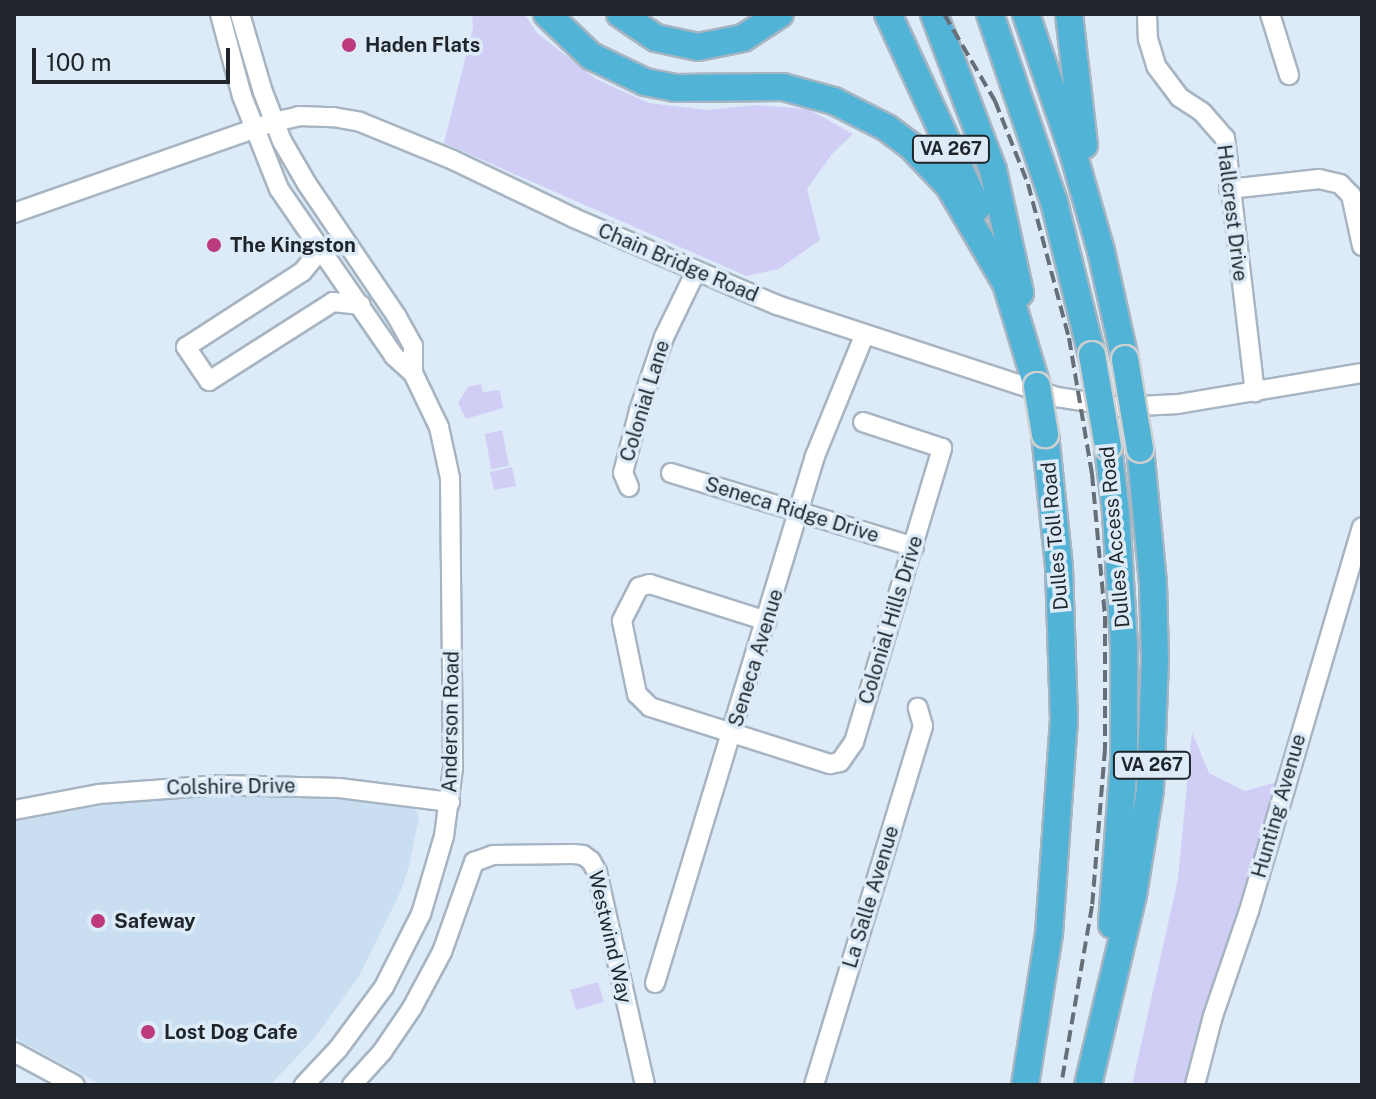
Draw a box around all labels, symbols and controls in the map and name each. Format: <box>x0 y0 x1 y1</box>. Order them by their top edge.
scale bar <box>36 32 234 82</box>
place label: Haden Flats <box>365 33 480 57</box>
marker: Haden Flats <box>340 36 358 54</box>
text: 100 m <box>46 48 112 76</box>
road number: VA 267 <box>911 135 991 163</box>
street label: Hallcrest Drive <box>1212 143 1252 283</box>
street label: Chain Bridge Road <box>594 218 762 308</box>
place label: The Kingston <box>230 233 356 257</box>
marker: The Kingston <box>205 236 223 254</box>
street label: Colonial Lane <box>615 337 675 465</box>
street label: Dulles Access Road <box>1095 445 1135 629</box>
street label: Dulles Toll Road <box>1037 461 1073 611</box>
street label: Seneca Ridge Drive <box>702 472 882 548</box>
street label: Colonial Hills Drive <box>854 533 928 707</box>
street label: Seneca Avenue <box>724 586 788 730</box>
street label: Anderson Road <box>438 651 464 793</box>
street label: Hunting Avenue <box>1247 731 1311 881</box>
road number: VA 267 <box>1112 751 1192 779</box>
street label: Colshire Drive <box>166 774 296 800</box>
street label: La Salle Avenue <box>838 823 904 971</box>
street label: Westwind Way <box>583 868 637 1006</box>
place label: Safeway <box>114 909 196 933</box>
marker: Safeway <box>89 912 107 930</box>
place label: Lost Dog Cafe <box>164 1020 298 1044</box>
marker: Lost Dog Cafe <box>139 1023 157 1041</box>

